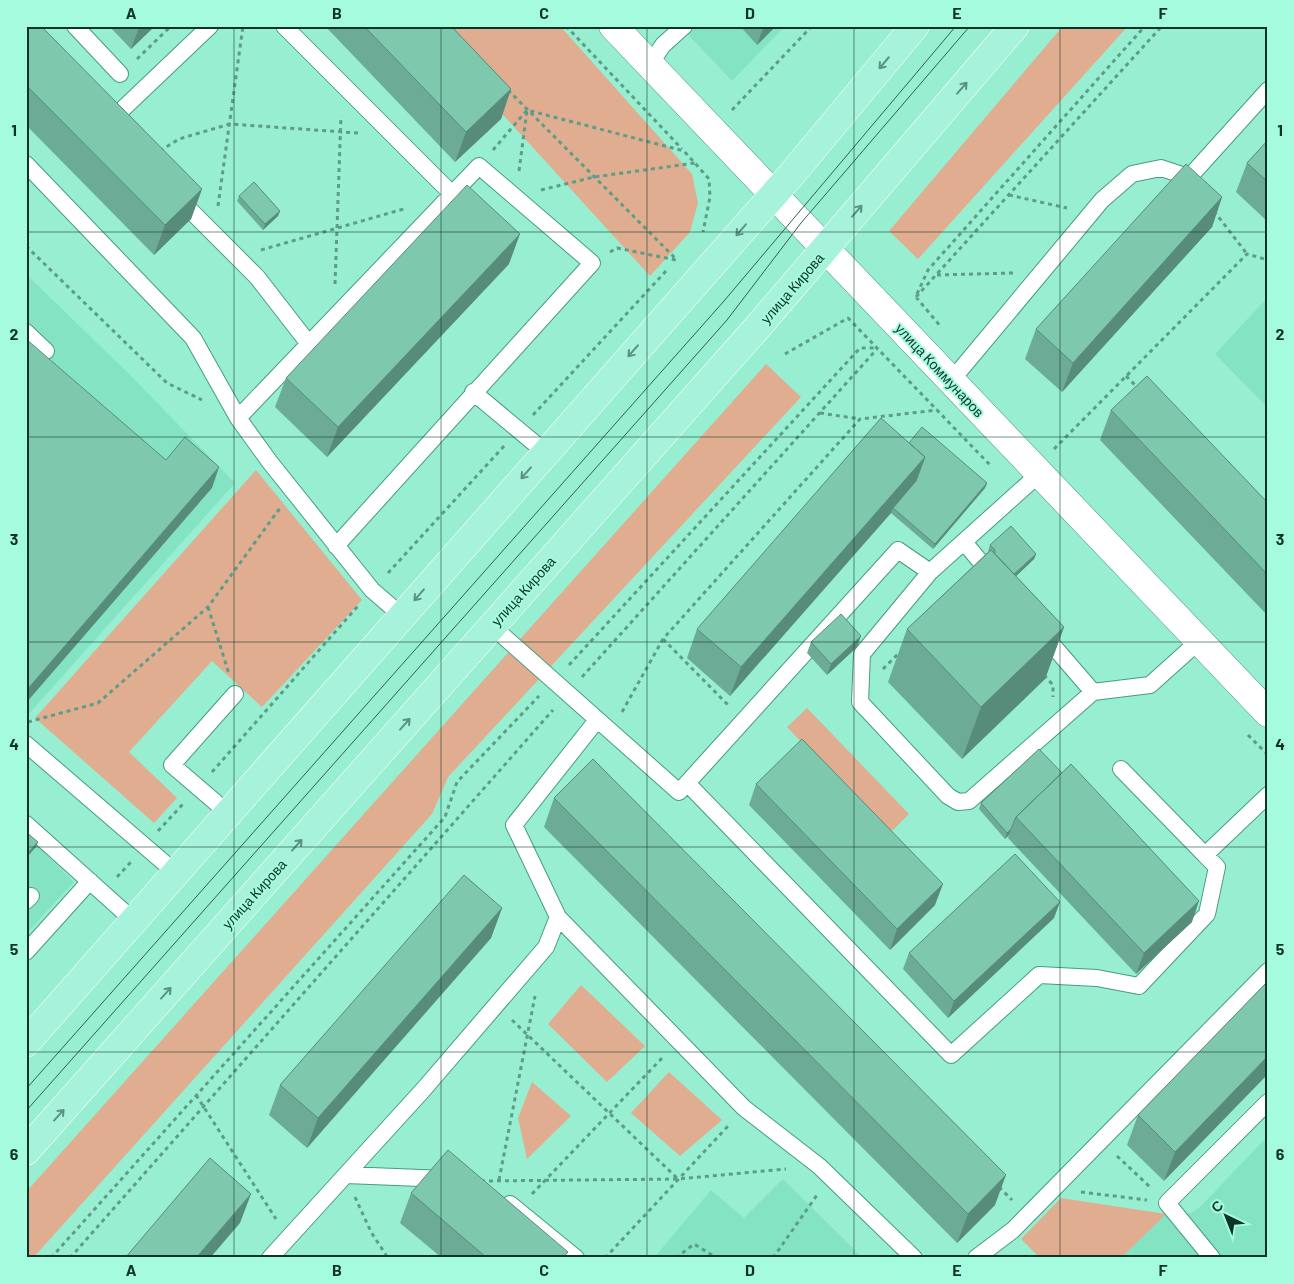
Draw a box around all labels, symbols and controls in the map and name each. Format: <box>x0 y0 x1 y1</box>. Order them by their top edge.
text: A <box>126 3 137 22</box>
text: B <box>332 3 342 22</box>
text: C <box>539 3 549 22</box>
text: D <box>745 3 755 22</box>
text: E <box>952 3 962 22</box>
text: F <box>1159 3 1168 22</box>
one-way arrow <box>878 57 889 70</box>
one-way arrow <box>956 81 968 94</box>
text: 1 <box>11 120 17 139</box>
text: 1 <box>1277 120 1283 139</box>
one-way arrow <box>851 205 862 218</box>
one-way arrow <box>735 223 747 236</box>
street label: улица Кирова <box>757 249 827 327</box>
street label: улица Коммунаров <box>892 320 988 420</box>
text: 2 <box>10 324 19 343</box>
text: 2 <box>1276 324 1285 343</box>
one-way arrow <box>627 345 639 358</box>
one-way arrow <box>520 467 532 480</box>
text: 3 <box>10 529 18 548</box>
text: 3 <box>1276 529 1284 548</box>
street label: улица Кирова <box>487 552 559 629</box>
one-way arrow <box>413 589 425 602</box>
one-way arrow <box>399 717 411 730</box>
text: 4 <box>9 734 19 753</box>
text: 4 <box>1275 734 1285 753</box>
one-way arrow <box>292 839 303 852</box>
street label: улица Кирова <box>218 855 290 932</box>
text: 5 <box>10 939 19 958</box>
text: 5 <box>1276 939 1285 958</box>
one-way arrow <box>161 987 172 1000</box>
one-way arrow <box>53 1108 64 1121</box>
text: 6 <box>10 1144 19 1163</box>
text: 6 <box>1276 1144 1285 1163</box>
north arrow <box>1202 1192 1252 1242</box>
text: С <box>1207 1196 1226 1216</box>
text: A <box>126 1260 137 1279</box>
text: B <box>332 1260 342 1279</box>
text: C <box>539 1260 549 1279</box>
text: D <box>745 1260 755 1279</box>
text: E <box>952 1260 962 1279</box>
text: F <box>1159 1260 1168 1279</box>

